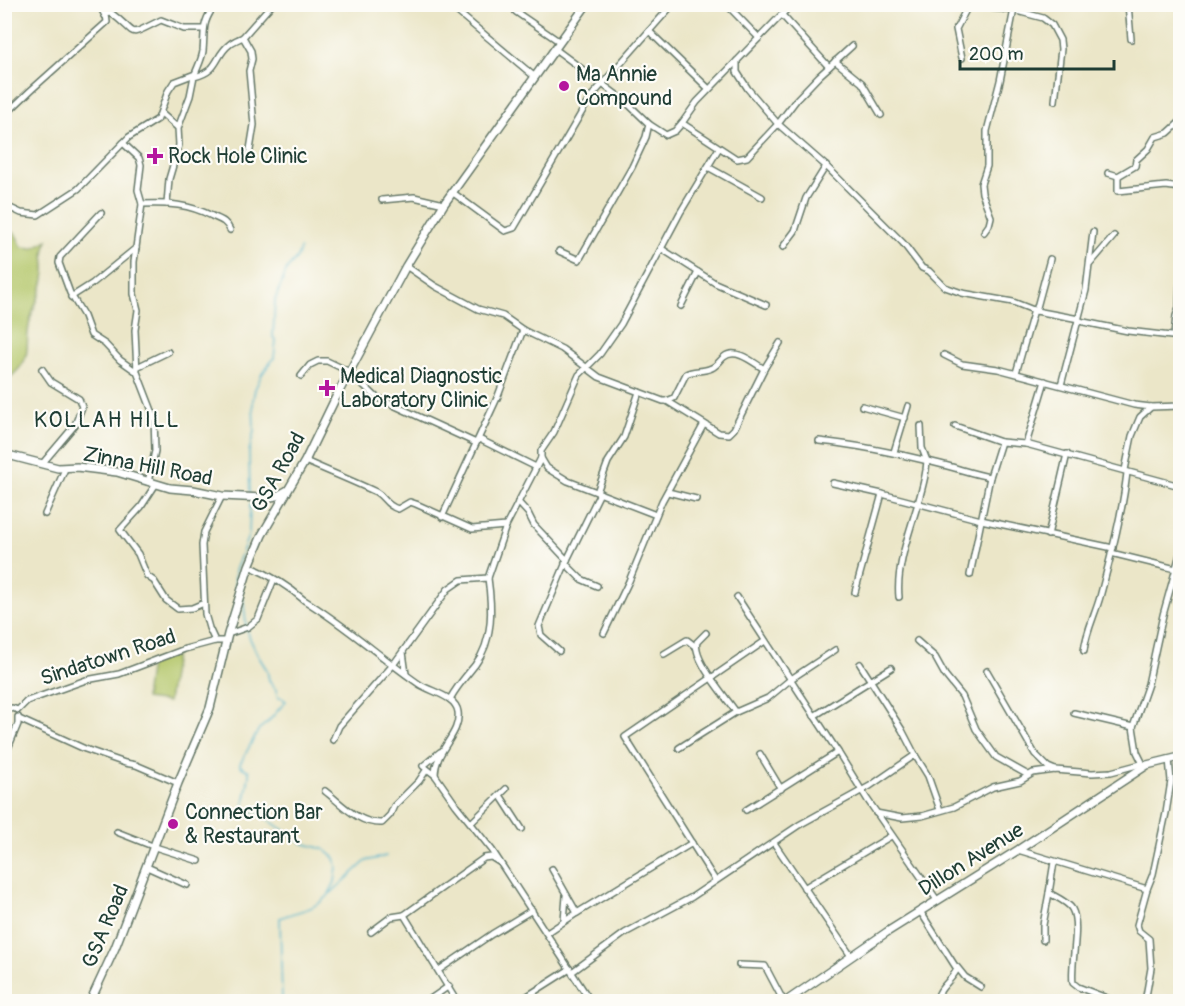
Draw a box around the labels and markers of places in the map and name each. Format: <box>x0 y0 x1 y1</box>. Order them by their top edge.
place label: Ma Annie Compound <box>576 61 672 112</box>
marker: Ma Annie Compound <box>557 79 571 93</box>
place label: Rock Hole Clinic <box>168 143 308 170</box>
marker: Rock Hole Clinic <box>146 147 164 165</box>
place label: Medical Diagnostic Laboratory Clinic <box>340 363 503 414</box>
marker: Medical Diagnostic Laboratory Clinic <box>318 379 336 397</box>
place label: Connection Bar & Restaurant <box>185 799 323 850</box>
marker: Connection Bar & Restaurant <box>166 817 180 831</box>

